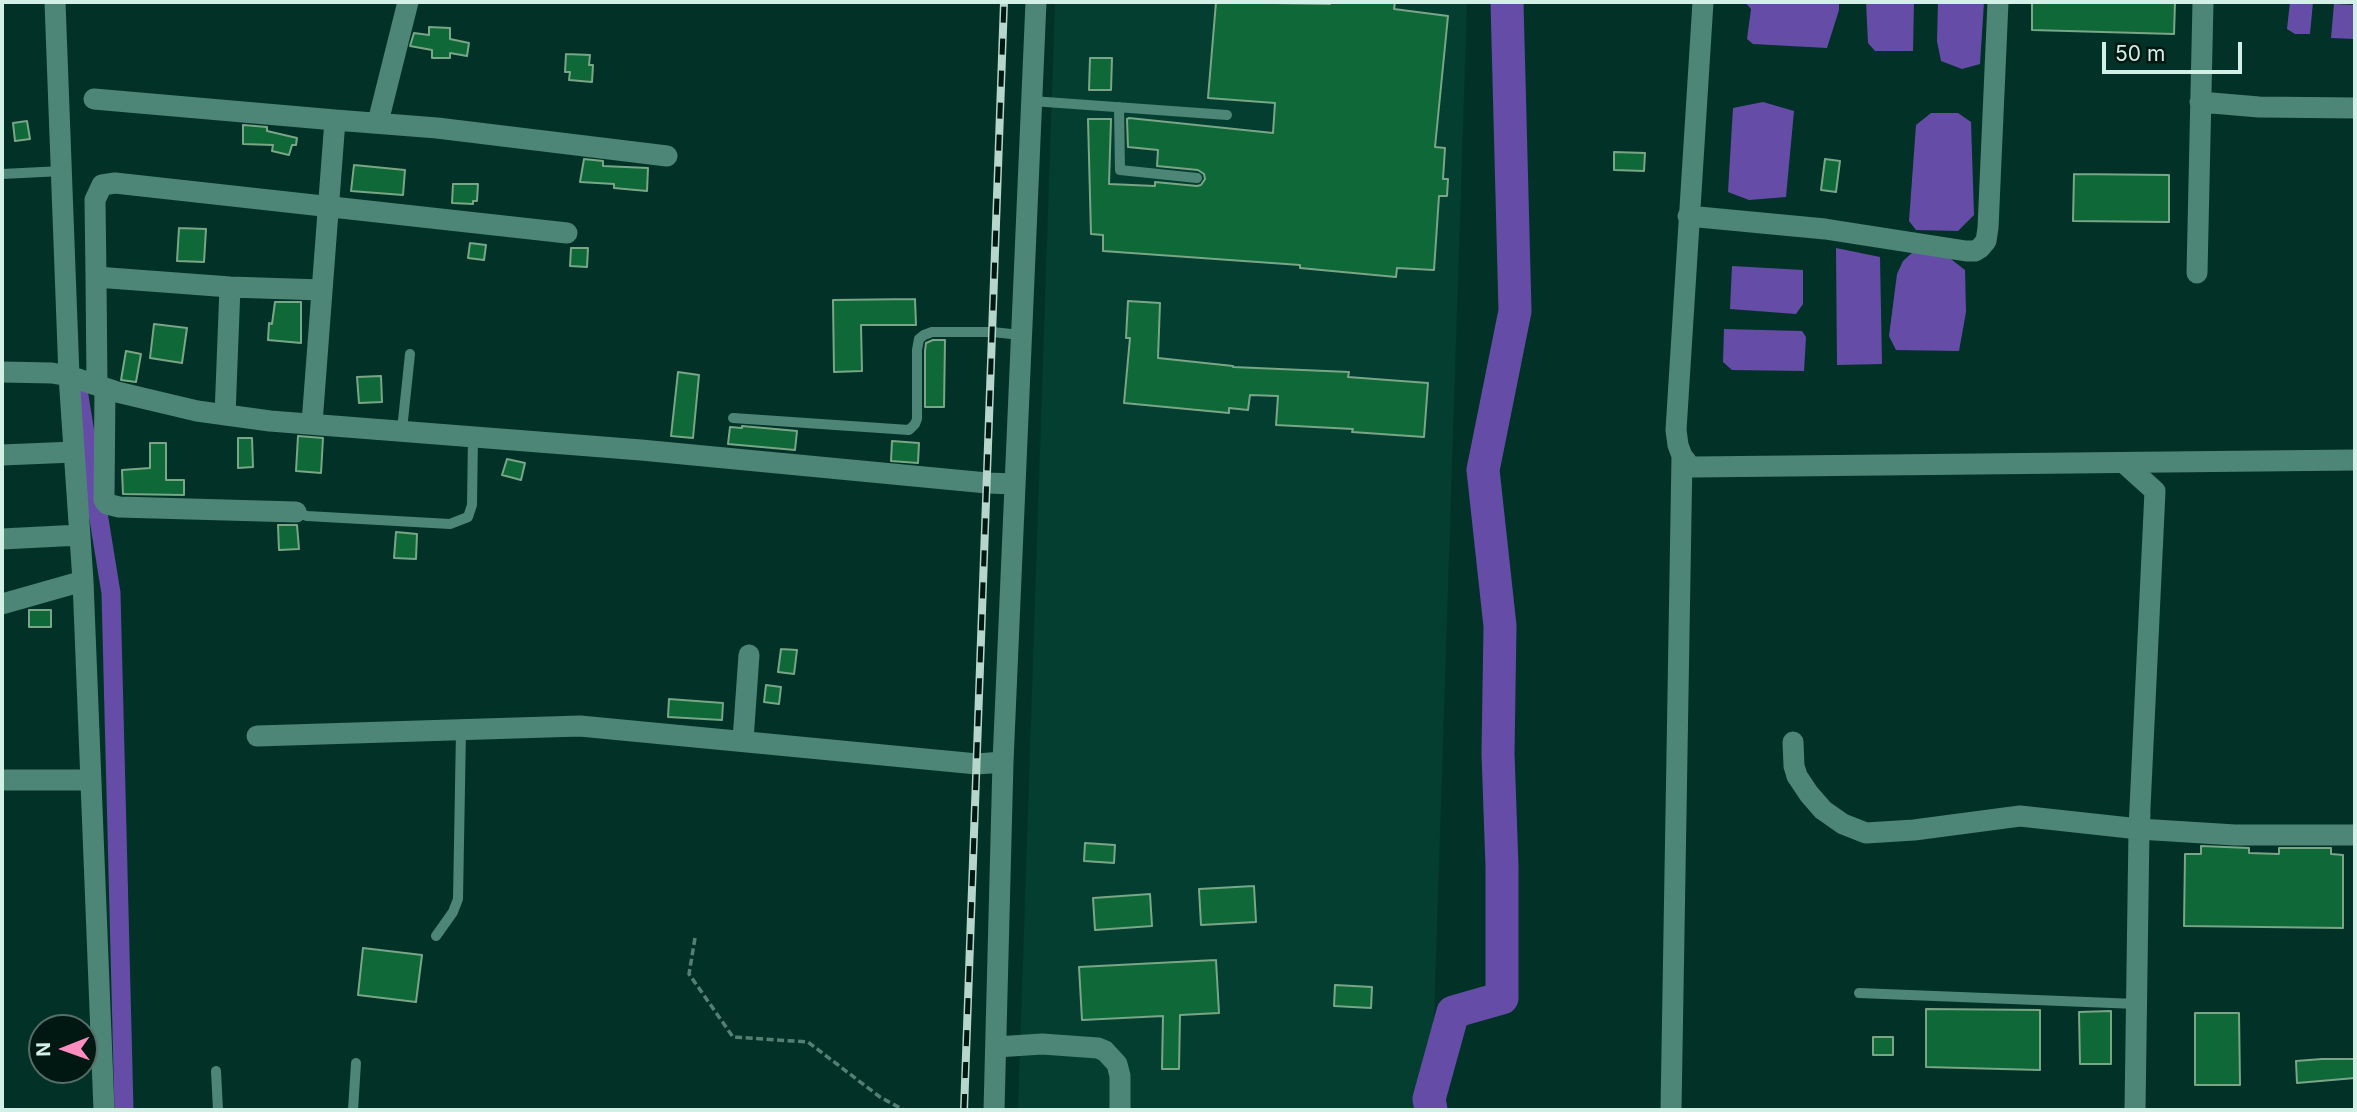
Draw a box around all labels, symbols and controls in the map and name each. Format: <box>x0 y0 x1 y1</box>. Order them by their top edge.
scale bar <box>2105 28 2245 72</box>
text: 50 m <box>2115 41 2165 66</box>
north arrow <box>28 1014 98 1084</box>
text: N <box>32 1042 55 1057</box>

